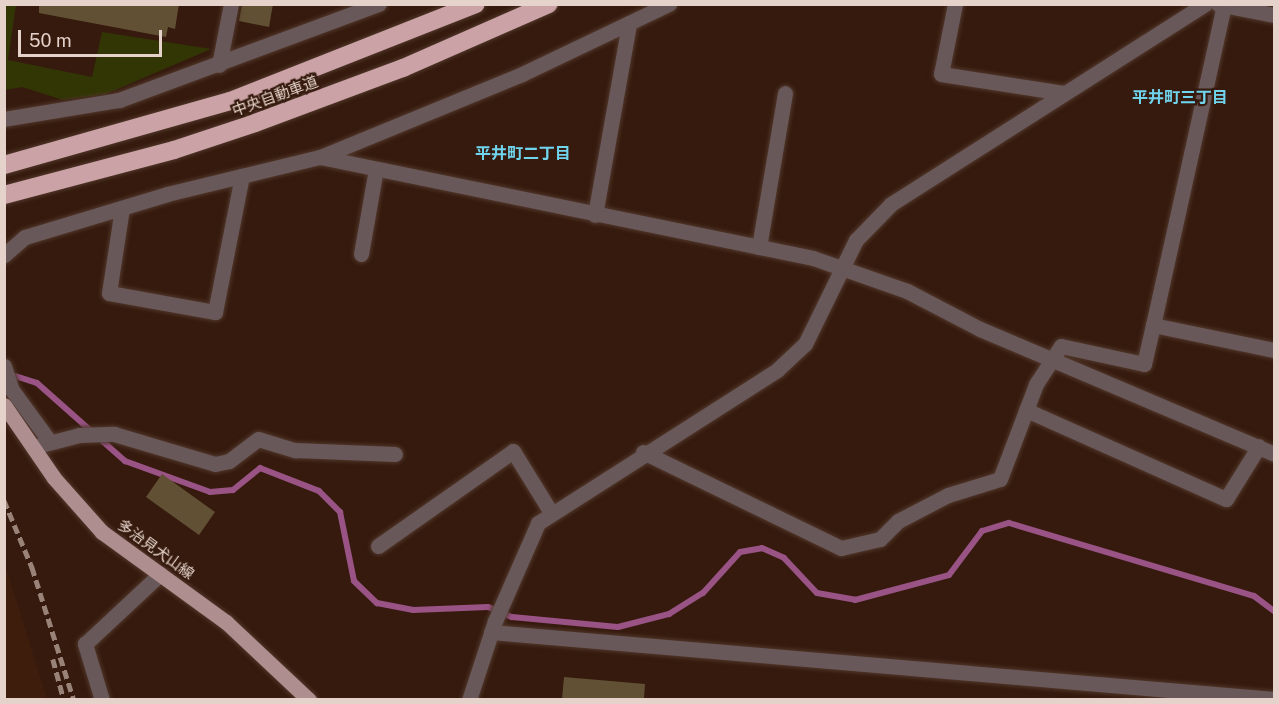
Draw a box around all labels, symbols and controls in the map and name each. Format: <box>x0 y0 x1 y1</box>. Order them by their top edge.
scale bar <box>21 18 165 56</box>
text: 50 m <box>29 30 72 51</box>
street label: 中央自動車道 <box>230 72 320 120</box>
district label: 平井町三丁目 <box>1132 88 1228 108</box>
district label: 平井町二丁目 <box>475 144 571 164</box>
street label: 多治見犬山線 <box>114 515 198 583</box>

